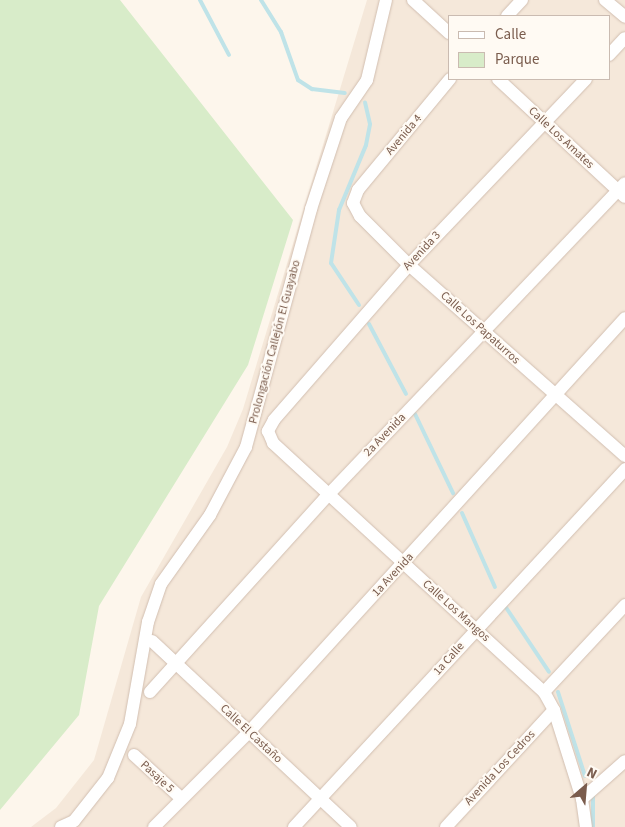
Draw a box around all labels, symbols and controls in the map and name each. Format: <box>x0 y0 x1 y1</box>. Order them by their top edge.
legend <box>448 15 610 80</box>
text: Calle <box>495 24 526 45</box>
text: Parque <box>495 49 539 70</box>
street label: Calle Los Amates <box>525 104 597 172</box>
street label: Avenida 4 <box>383 112 425 158</box>
street label: Avenida 3 <box>400 228 444 274</box>
street label: Prolongación Callejón El Guayabo <box>246 259 304 425</box>
street label: Calle Los Papaturros <box>437 289 523 367</box>
street label: 2a Avenida <box>361 410 409 460</box>
street label: 1a Avenida <box>369 550 417 600</box>
street label: Calle Los Mangos <box>419 577 493 645</box>
street label: 1a Calle <box>430 640 468 678</box>
street label: Calle El Castaño <box>217 702 285 766</box>
street label: Avenida Los Cedros <box>462 728 538 808</box>
street label: Pasaje 5 <box>137 758 177 796</box>
north arrow <box>560 762 610 812</box>
text: N <box>583 763 600 785</box>

